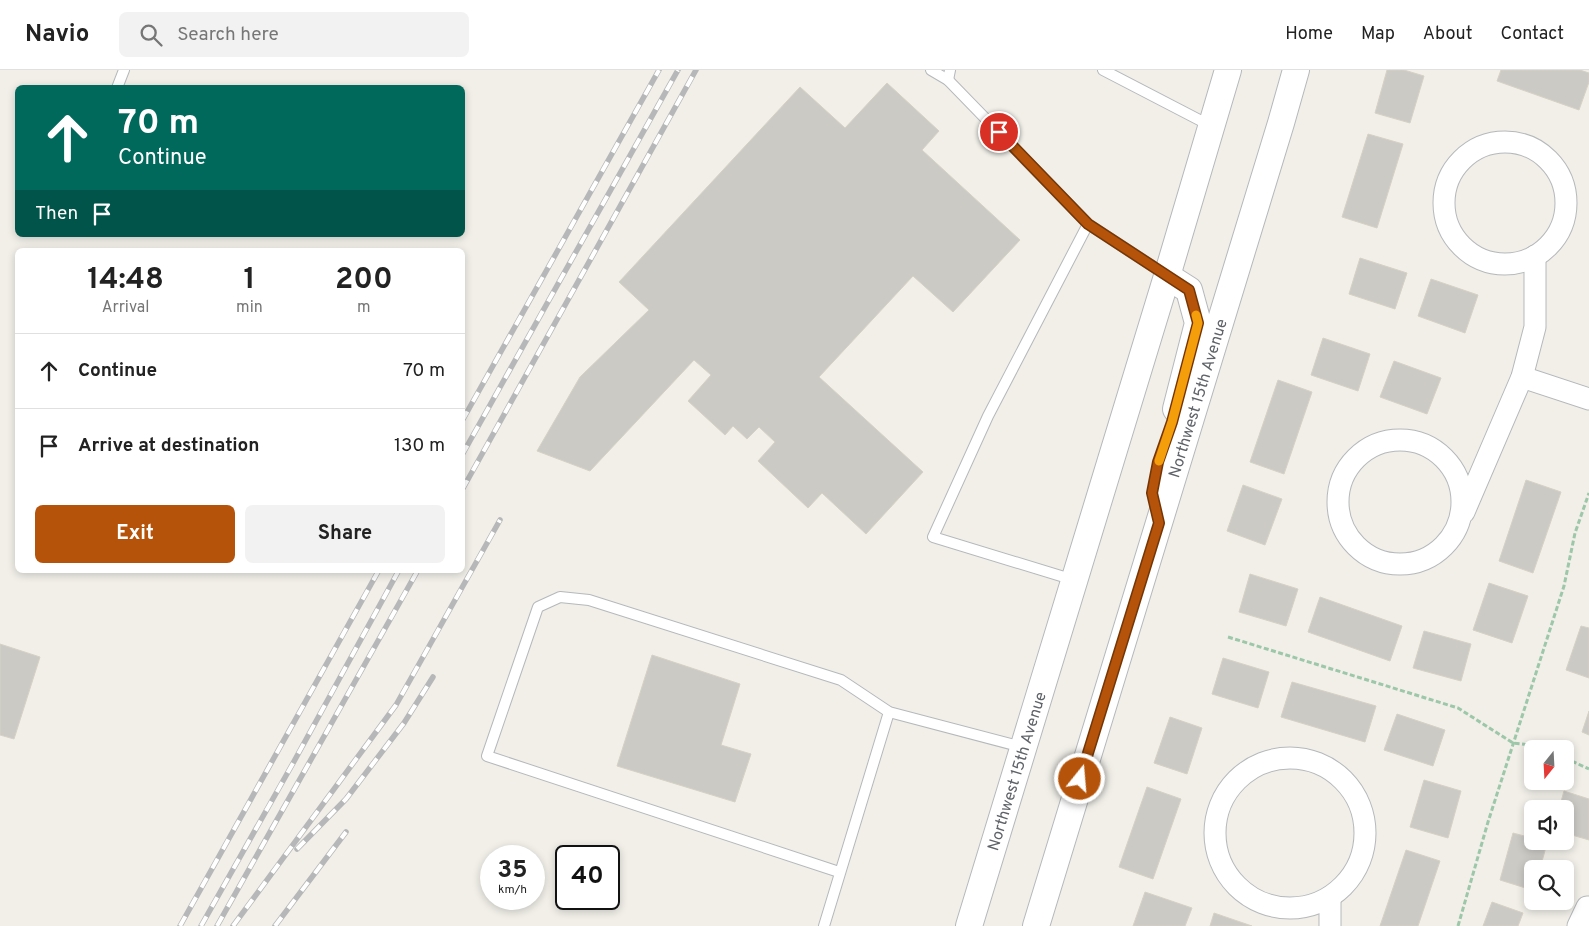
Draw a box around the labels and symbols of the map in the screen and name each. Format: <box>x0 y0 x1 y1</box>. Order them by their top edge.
pin <box>978 111 1020 153</box>
street label: Northwest 15th Avenue <box>1165 317 1233 481</box>
street label: Northwest 15th Avenue <box>984 690 1052 854</box>
north arrow <box>1524 740 1574 790</box>
position arrow <box>1053 752 1105 804</box>
speed limit sign: 40 <box>555 845 620 910</box>

